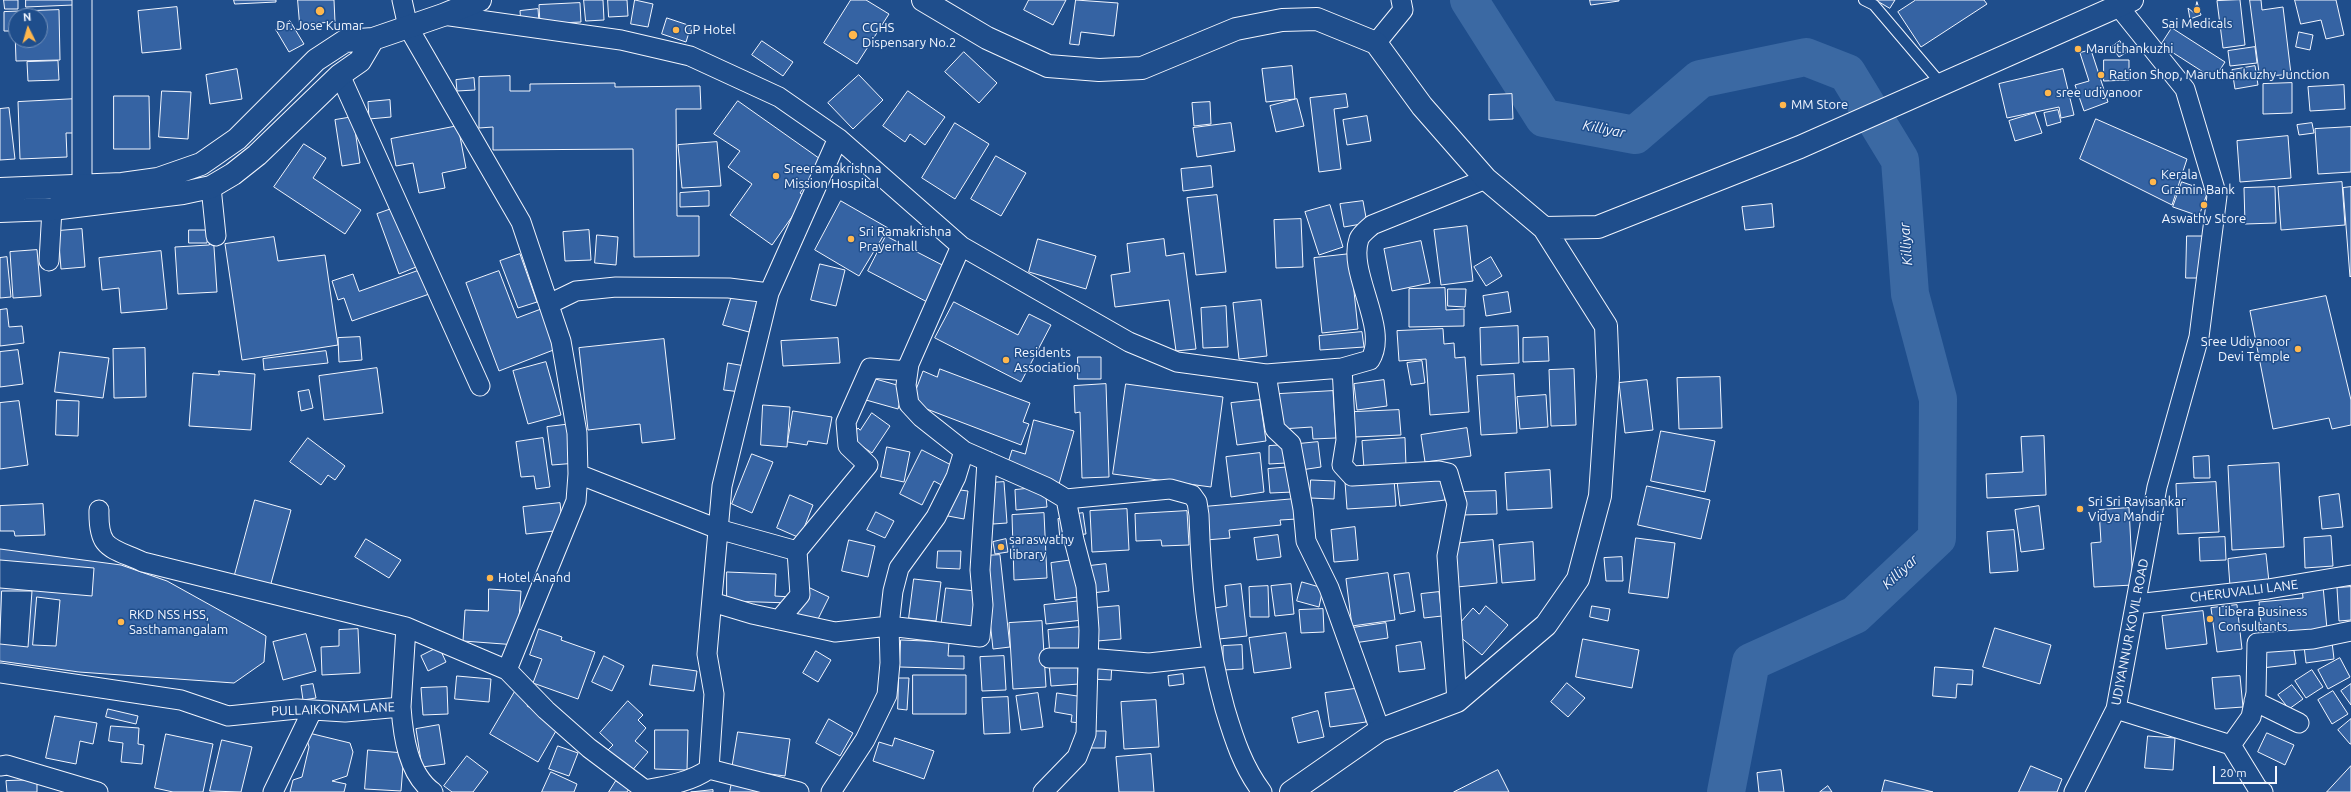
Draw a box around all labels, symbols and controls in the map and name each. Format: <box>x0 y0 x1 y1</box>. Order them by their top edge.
marker: Dr. Jose Kumar <box>314 5 326 17</box>
marker: Sai Medicals <box>2192 5 2202 15</box>
north arrow <box>8 8 48 48</box>
text: N <box>22 11 32 23</box>
place label: Sai Medicals <box>2162 16 2232 32</box>
place label: Dr. Jose Kumar <box>276 18 364 34</box>
place label: CGHS Dispensary No.2 <box>862 20 956 51</box>
place label: GP Hotel <box>684 22 736 38</box>
marker: GP Hotel <box>671 25 681 35</box>
marker: CGHS Dispensary No.2 <box>847 29 859 41</box>
place label: Maruthankuzhi <box>2086 41 2174 57</box>
marker: Maruthankuzhi <box>2073 44 2083 54</box>
place label: Ration Shop, Maruthankuzhy Junction <box>2109 67 2330 83</box>
marker: Ration Shop, Maruthankuzhy Junction <box>2096 70 2106 80</box>
place label: sree udiyanoor <box>2056 85 2143 101</box>
marker: sree udiyanoor <box>2043 88 2053 98</box>
place label: MM Store <box>1791 97 1848 113</box>
marker: MM Store <box>1778 100 1788 110</box>
water label: Killiyar <box>1581 117 1627 141</box>
place label: Sreeramakrishna Mission Hospital <box>784 161 881 192</box>
place label: Kerala Gramin Bank <box>2161 167 2235 198</box>
marker: Sreeramakrishna Mission Hospital <box>771 171 781 181</box>
marker: Kerala Gramin Bank <box>2148 177 2158 187</box>
marker: Aswathy Store <box>2199 200 2209 210</box>
place label: Aswathy Store <box>2162 211 2246 227</box>
water label: Killiyar <box>1896 222 1916 266</box>
place label: Sri Ramakrishna Prayerhall <box>859 224 951 255</box>
marker: Sri Ramakrishna Prayerhall <box>846 234 856 244</box>
place label: Sree Udiyanoor Devi Temple <box>2201 334 2290 365</box>
marker: Sree Udiyanoor Devi Temple <box>2293 344 2303 354</box>
place label: Residents Association <box>1014 345 1081 376</box>
marker: Residents Association <box>1001 355 1011 365</box>
place label: Sri Sri Ravisankar Vidya Mandir <box>2088 494 2186 525</box>
marker: Sri Sri Ravisankar Vidya Mandir <box>2075 504 2085 514</box>
place label: saraswathy library <box>1009 532 1074 563</box>
marker: saraswathy library <box>996 542 1006 552</box>
water label: Killiyar <box>1879 551 1921 593</box>
street label: UDIYANNUR KOVIL ROAD <box>2108 557 2152 707</box>
place label: Hotel Anand <box>498 570 571 586</box>
marker: Hotel Anand <box>485 573 495 583</box>
street label: CHERUVALLI LANE <box>2189 577 2299 605</box>
place label: Libera Business Consultants <box>2218 604 2307 635</box>
place label: RKD NSS HSS, Sasthamangalam <box>129 607 228 638</box>
marker: Libera Business Consultants <box>2205 614 2215 624</box>
marker: RKD NSS HSS, Sasthamangalam <box>116 617 126 627</box>
street label: PULLAIKONAM LANE <box>271 699 395 719</box>
scale bar <box>2215 758 2279 784</box>
text: 20 m <box>2220 766 2247 779</box>

